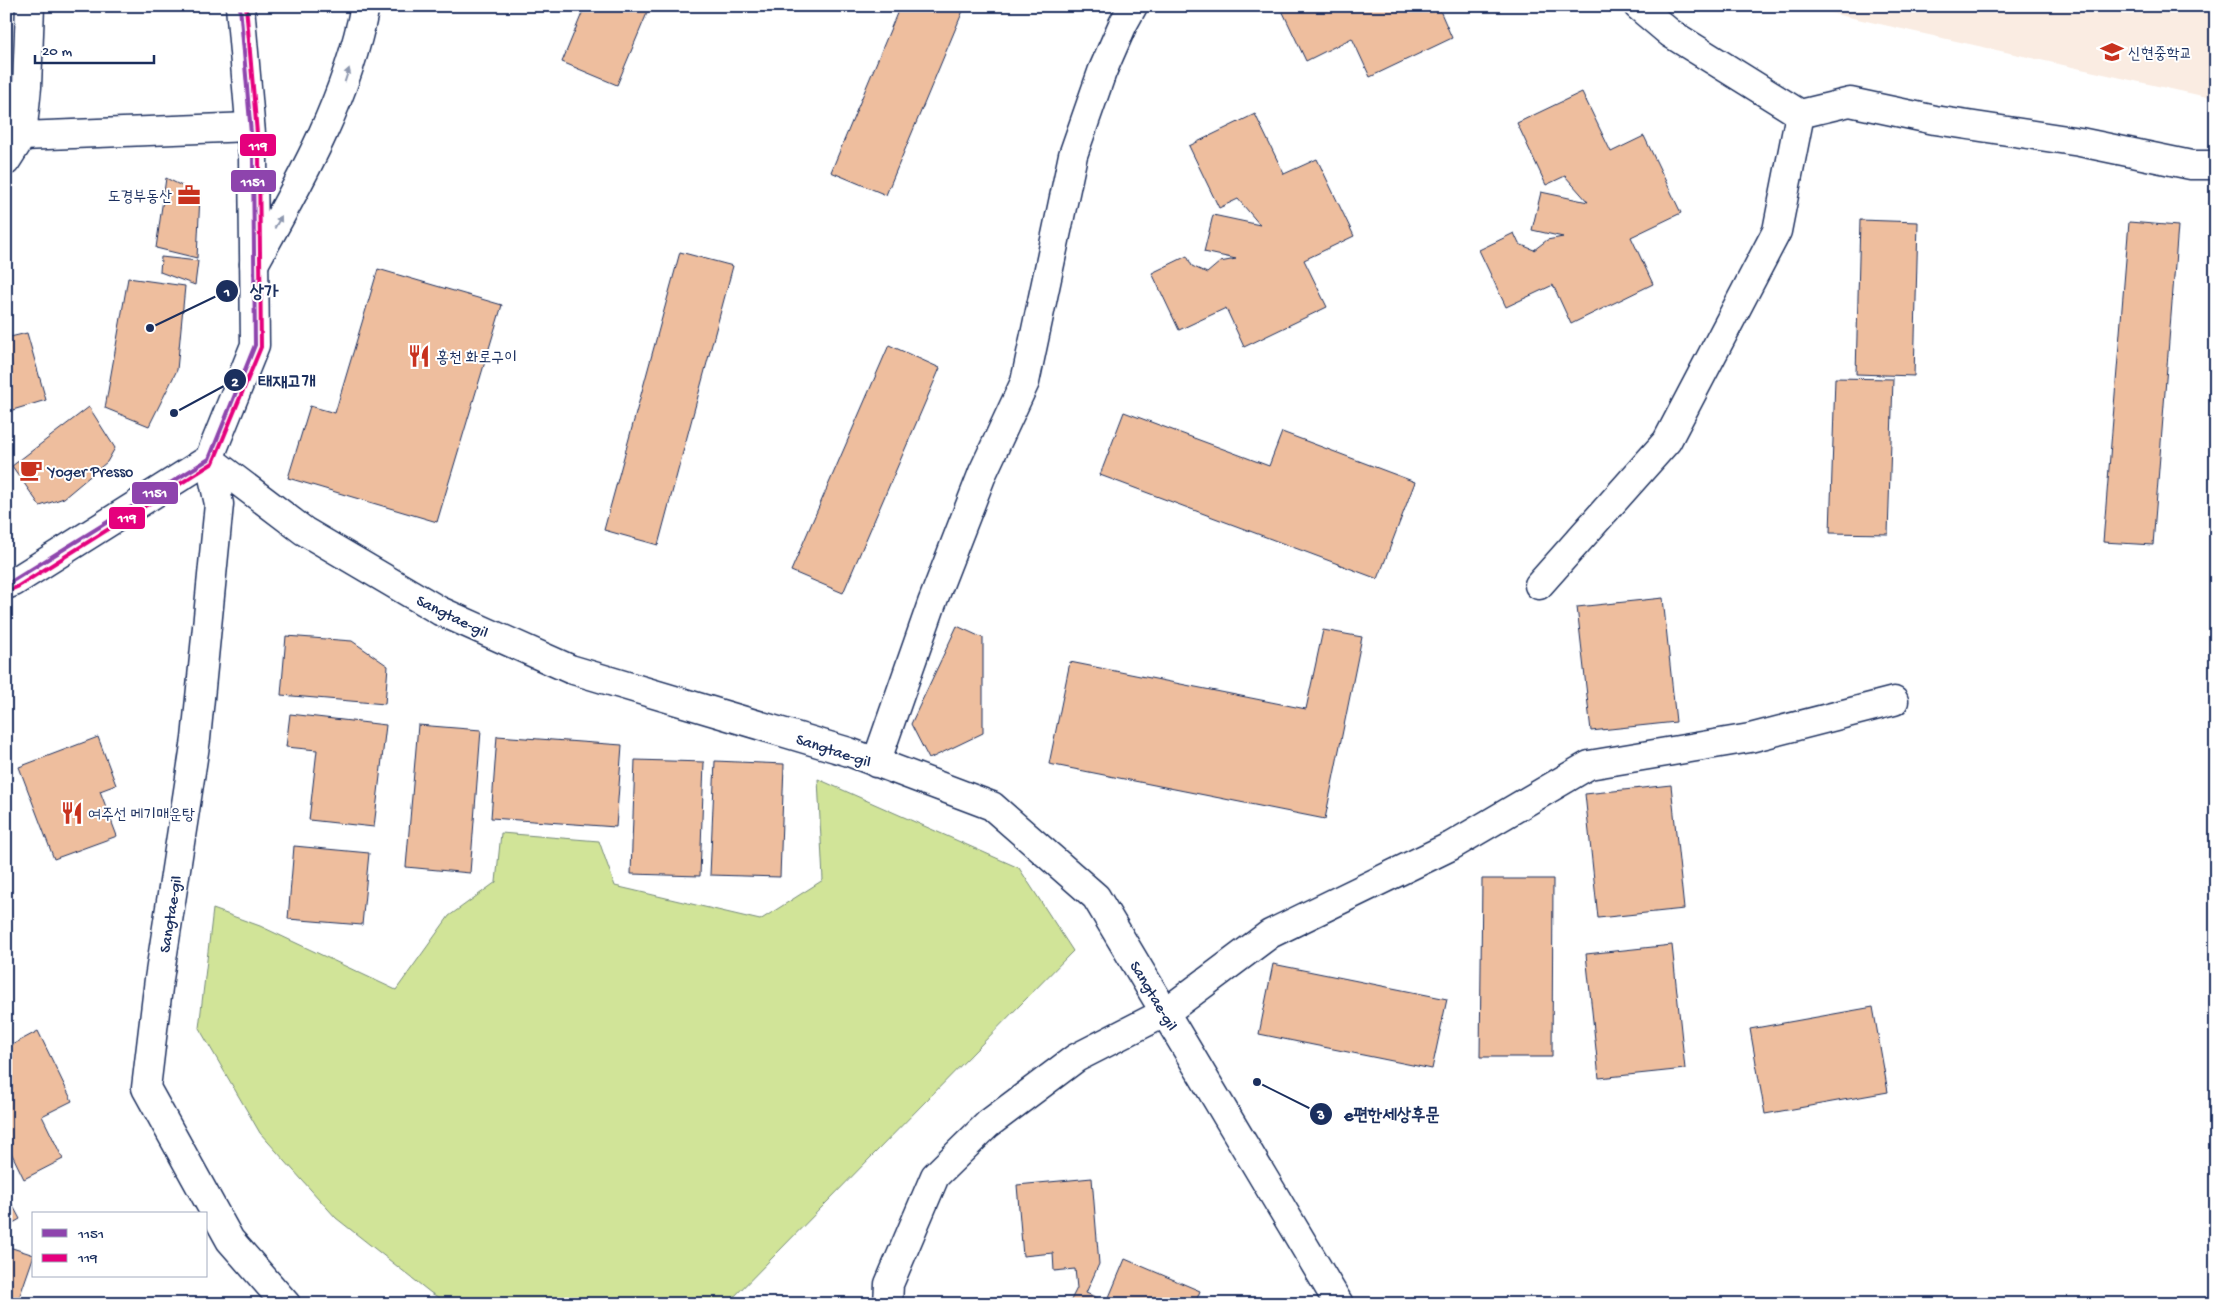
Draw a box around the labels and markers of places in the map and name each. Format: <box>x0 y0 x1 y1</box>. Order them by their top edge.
school or university icon: 신현중학교 <box>2099 39 2125 65</box>
place label: 신현중학교 <box>2128 46 2192 65</box>
office icon: 도경부동산 <box>176 182 202 208</box>
place label: 도경부동산 <box>108 189 172 208</box>
callout: 상가 <box>215 275 289 308</box>
restaurant icon: 홍천 화로구이 <box>406 343 432 369</box>
place label: 홍천 화로구이 <box>436 349 517 369</box>
callout: 태재고개 <box>223 364 326 397</box>
cafe icon: Yoger Presso <box>18 457 44 483</box>
place label: Yoger Presso <box>46 464 133 483</box>
restaurant icon: 여주선 메기매운탕 <box>59 800 85 826</box>
place label: 여주선 메기매운탕 <box>88 807 195 826</box>
callout: e편한세상후문 <box>1309 1097 1450 1130</box>

